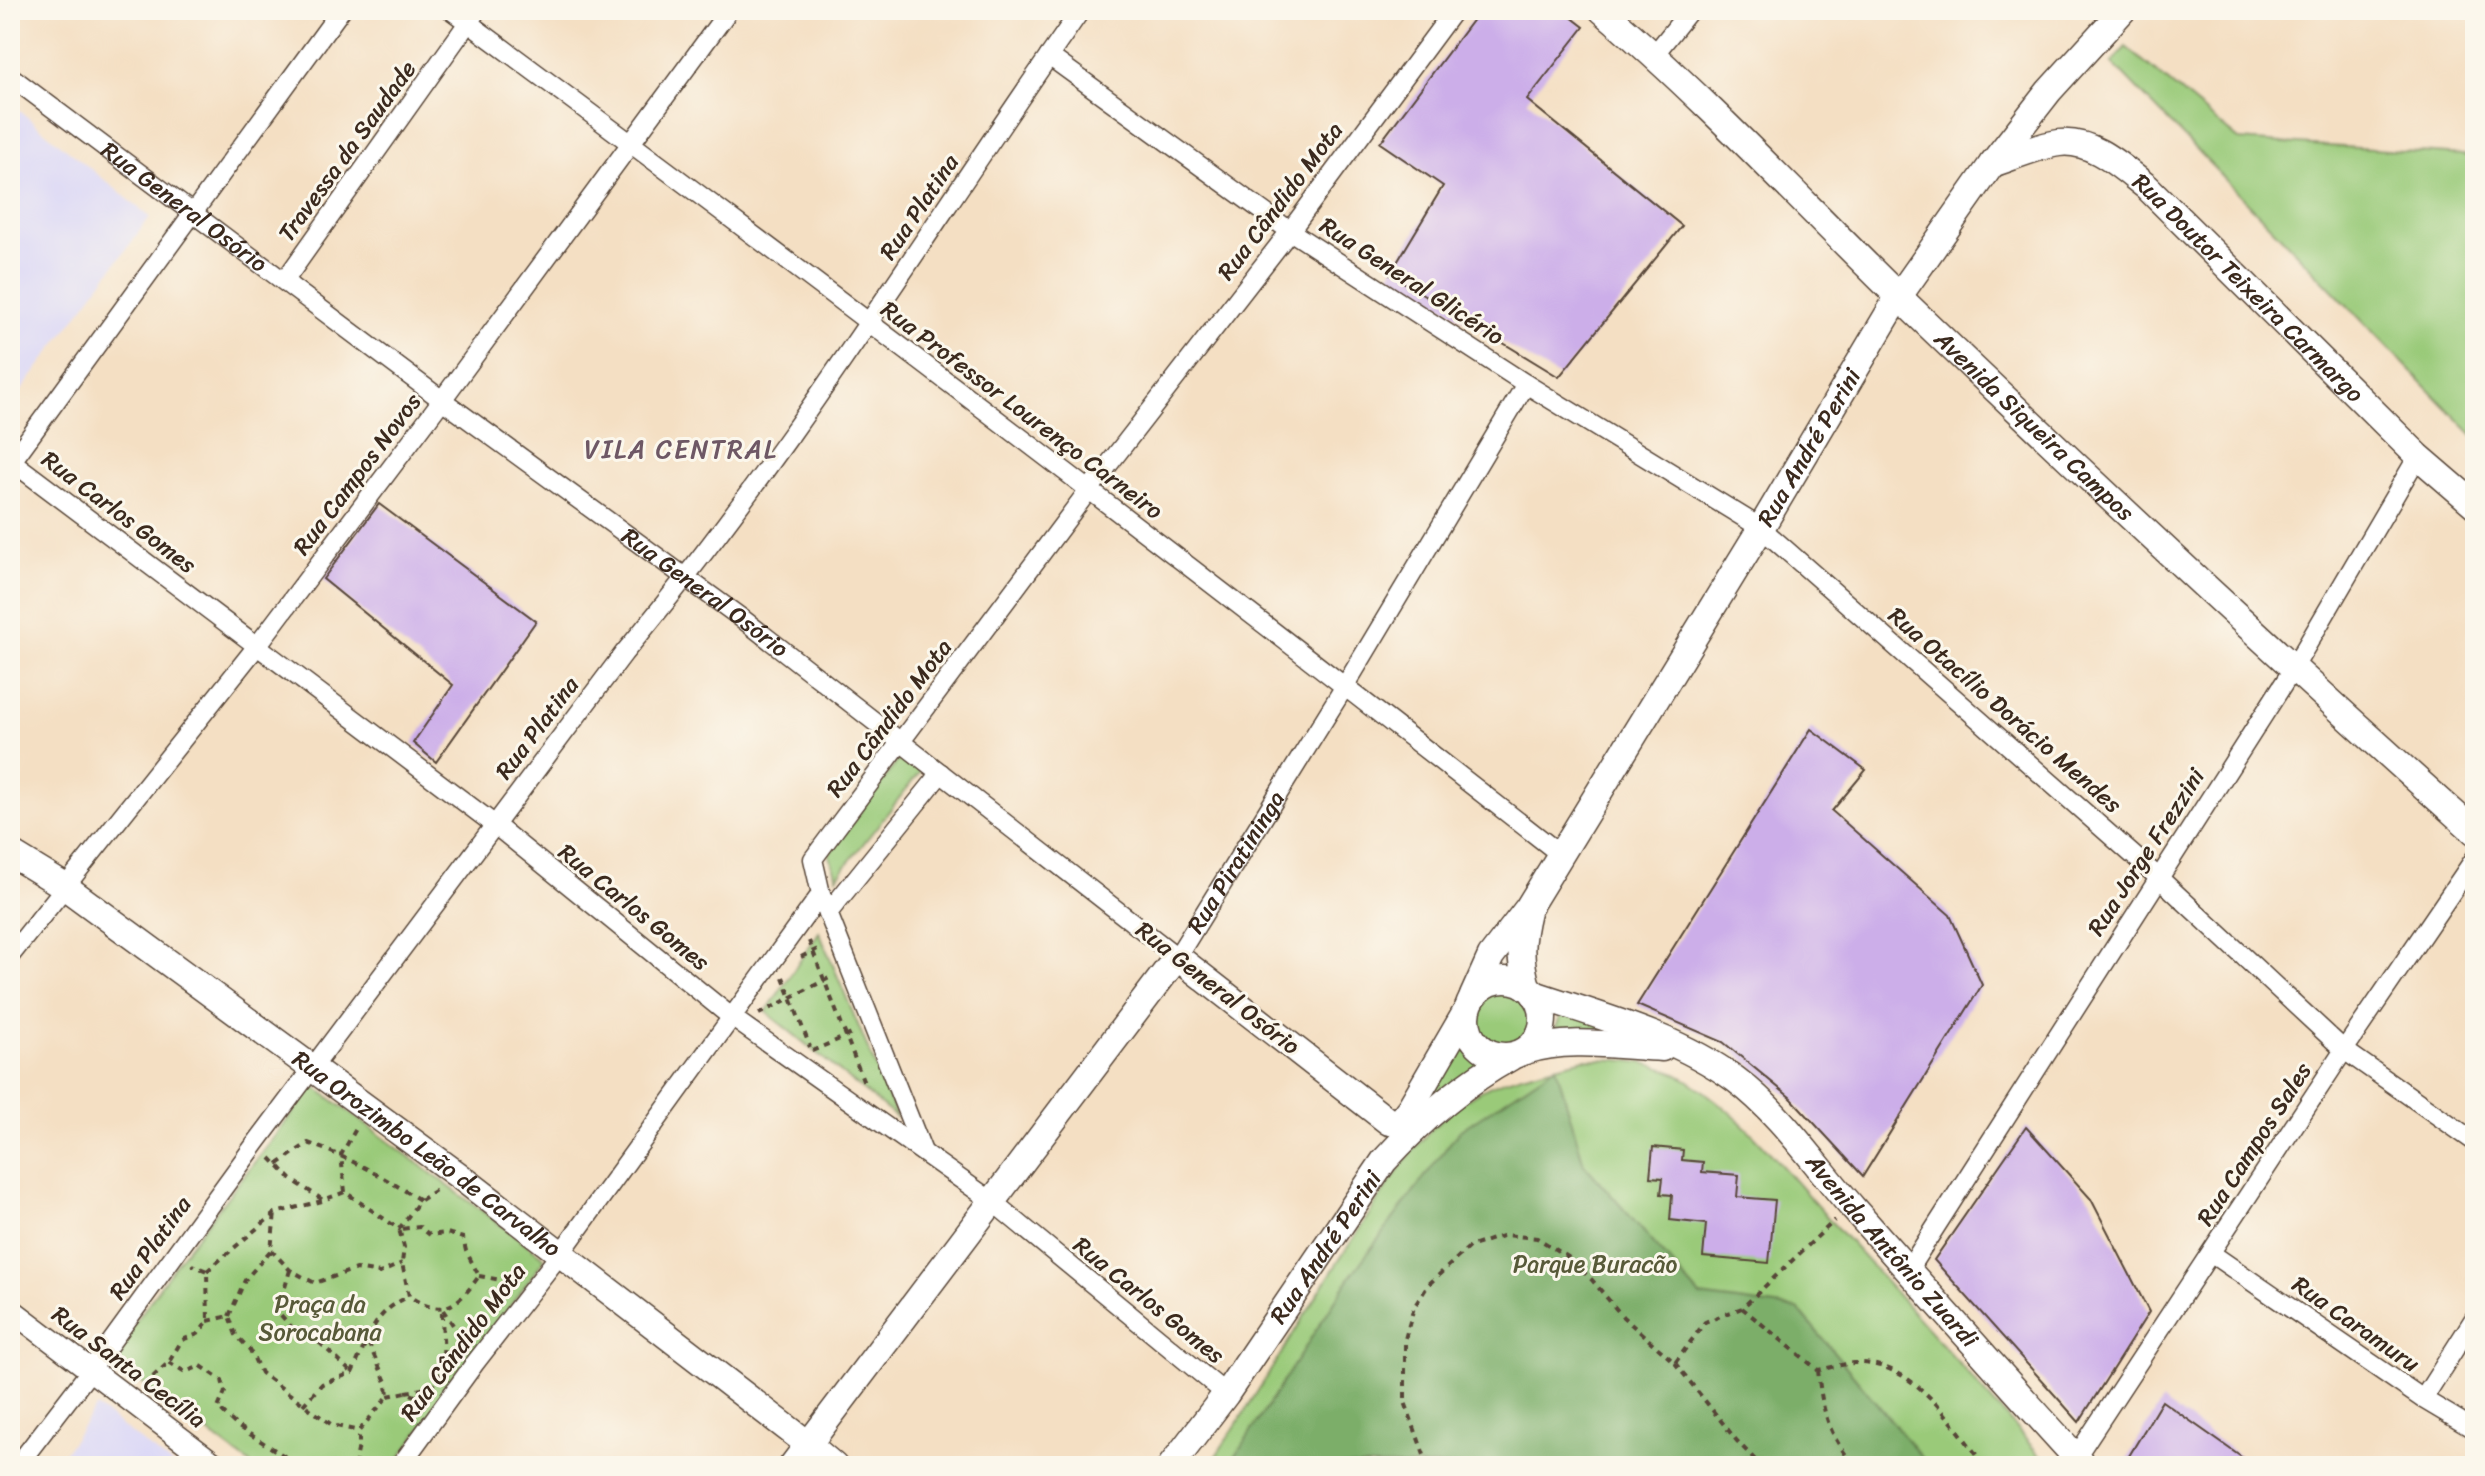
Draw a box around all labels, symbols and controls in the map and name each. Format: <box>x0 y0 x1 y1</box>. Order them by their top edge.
street label: Travessa da Saudade <box>266 51 428 251</box>
street label: Rua Cândido Mota <box>1206 112 1354 290</box>
street label: Rua General Osório <box>92 130 277 284</box>
street label: Rua Platina <box>868 144 971 269</box>
street label: Rua Doutor Teixeira Carmargo <box>2123 162 2374 413</box>
street label: Rua General Glicério <box>1311 205 1513 357</box>
street label: Rua Professor Lourenço Carneiro <box>871 289 1173 531</box>
street label: Avenida Siqueira Campos <box>1923 319 2145 532</box>
street label: Rua André Perini <box>1745 360 1873 535</box>
street label: Rua Campos Novos <box>282 383 432 565</box>
district label: VILA CENTRAL <box>584 426 778 472</box>
street label: Rua Carlos Gomes <box>32 439 206 585</box>
street label: Rua General Osório <box>612 516 798 669</box>
street label: Rua Otacílio Dorácio Mendes <box>1878 596 2132 824</box>
street label: Rua Cândido Mota <box>815 629 963 807</box>
street label: Rua Platina <box>484 666 591 789</box>
street label: Rua Jorge Frezzini <box>2076 758 2217 945</box>
street label: Rua Piratininga <box>1175 782 1296 942</box>
street label: Rua Carlos Gomes <box>549 832 719 982</box>
street label: Rua General Osório <box>1126 910 1310 1066</box>
street label: Rua Orozimbo Leão de Carvalho <box>283 1039 571 1268</box>
street label: Rua Campos Sales <box>2185 1053 2323 1235</box>
street label: Avenida Antônio Zuardi <box>1794 1143 1990 1359</box>
street label: Rua André Perini <box>1258 1161 1393 1333</box>
street label: Rua Platina <box>97 1186 203 1309</box>
street label: Rua Carlos Gomes <box>1064 1225 1234 1375</box>
park label: Parque Buracão <box>1513 1243 1677 1285</box>
street label: Rua Cândido Mota <box>389 1253 537 1431</box>
street label: Rua Caramuru <box>2283 1264 2429 1384</box>
park label: Praça da Sorocabana <box>258 1283 383 1353</box>
street label: Rua Santa Cecília <box>42 1294 216 1440</box>

